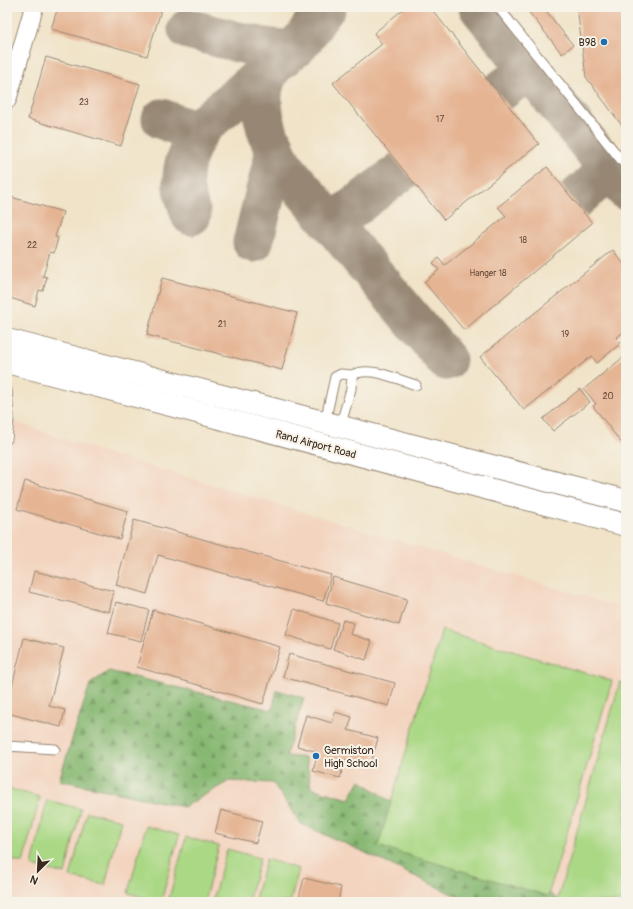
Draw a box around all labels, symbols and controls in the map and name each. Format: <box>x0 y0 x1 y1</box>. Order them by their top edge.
place label: B98 <box>579 36 596 49</box>
marker: B98 <box>599 37 609 47</box>
house number: 23 <box>79 97 89 108</box>
house number: 17 <box>436 114 444 125</box>
house number: 18 <box>519 235 527 246</box>
house number: 22 <box>27 240 37 251</box>
house number: Hanger 18 <box>470 268 507 279</box>
house number: 21 <box>218 319 226 330</box>
house number: 19 <box>561 329 569 340</box>
house number: 20 <box>602 391 614 402</box>
street label: Rand Airport Road <box>274 427 358 461</box>
place label: Germiston High School <box>324 744 378 770</box>
marker: Germiston High School <box>311 751 321 761</box>
north arrow <box>18 851 58 891</box>
text: N <box>28 872 40 887</box>

